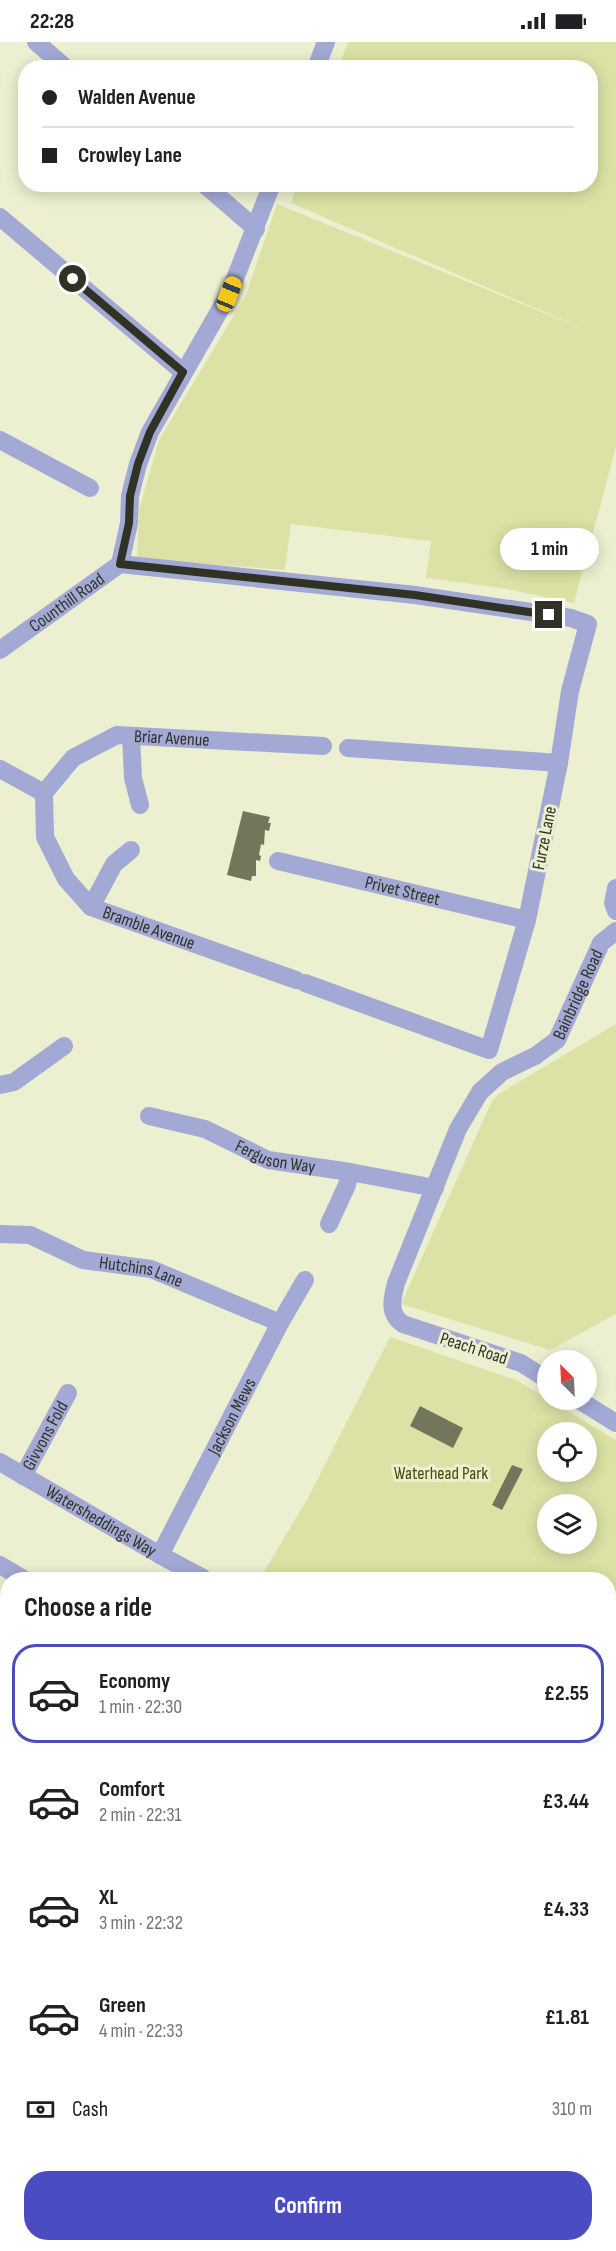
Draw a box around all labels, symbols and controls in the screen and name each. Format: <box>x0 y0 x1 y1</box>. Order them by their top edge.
text: 22:28 <box>30 8 74 35</box>
text: Walden Avenue <box>78 84 196 111</box>
text: Crowley Lane <box>78 142 182 169</box>
route start <box>59 265 86 292</box>
car <box>214 274 244 314</box>
callout: 1 min <box>500 528 598 570</box>
text: 1 min <box>531 537 568 561</box>
street label: Counthill Road <box>25 569 109 637</box>
route end <box>535 601 562 628</box>
street label: Briar Avenue <box>133 726 210 751</box>
street label: Furze Lane <box>528 805 561 872</box>
street label: Privet Street <box>363 872 443 910</box>
street label: Bramble Avenue <box>100 902 198 954</box>
street label: Bainbridge Road <box>549 946 608 1043</box>
street label: Ferguson Way <box>232 1136 317 1178</box>
street label: Hutchins Lane <box>98 1252 186 1292</box>
street label: Peach Road <box>438 1328 510 1369</box>
north arrow <box>537 1350 597 1410</box>
map controls <box>537 1350 597 1554</box>
street label: Jackson Mews <box>203 1375 261 1459</box>
street label: Givvons Fold <box>18 1398 73 1474</box>
button: locate <box>537 1422 597 1482</box>
park label: Waterhead Park <box>394 1463 488 1484</box>
street label: Watersheddings Way <box>42 1481 160 1562</box>
button: layers <box>537 1494 597 1554</box>
text: Choose a ride <box>24 1592 152 1624</box>
icon: car <box>27 1667 81 1721</box>
text: Economy <box>99 1668 170 1695</box>
text: £2.55 <box>544 1680 589 1707</box>
text: 1 min · 22:30 <box>99 1695 182 1719</box>
icon: car <box>27 1775 81 1829</box>
text: Comfort <box>99 1776 165 1803</box>
text: £3.44 <box>542 1788 589 1815</box>
text: 2 min · 22:31 <box>99 1803 182 1827</box>
icon: car <box>27 1883 81 1937</box>
text: XL <box>99 1884 118 1911</box>
text: £4.33 <box>543 1896 589 1923</box>
text: 3 min · 22:32 <box>99 1911 183 1935</box>
icon: car <box>27 1991 81 2045</box>
text: Green <box>99 1992 146 2019</box>
text: £1.81 <box>545 2004 589 2031</box>
text: 4 min · 22:33 <box>99 2019 183 2043</box>
icon: cash <box>24 2093 57 2126</box>
text: Cash <box>72 2096 108 2123</box>
text: 310 m <box>552 2097 592 2121</box>
button: Confirm <box>24 2171 592 2240</box>

